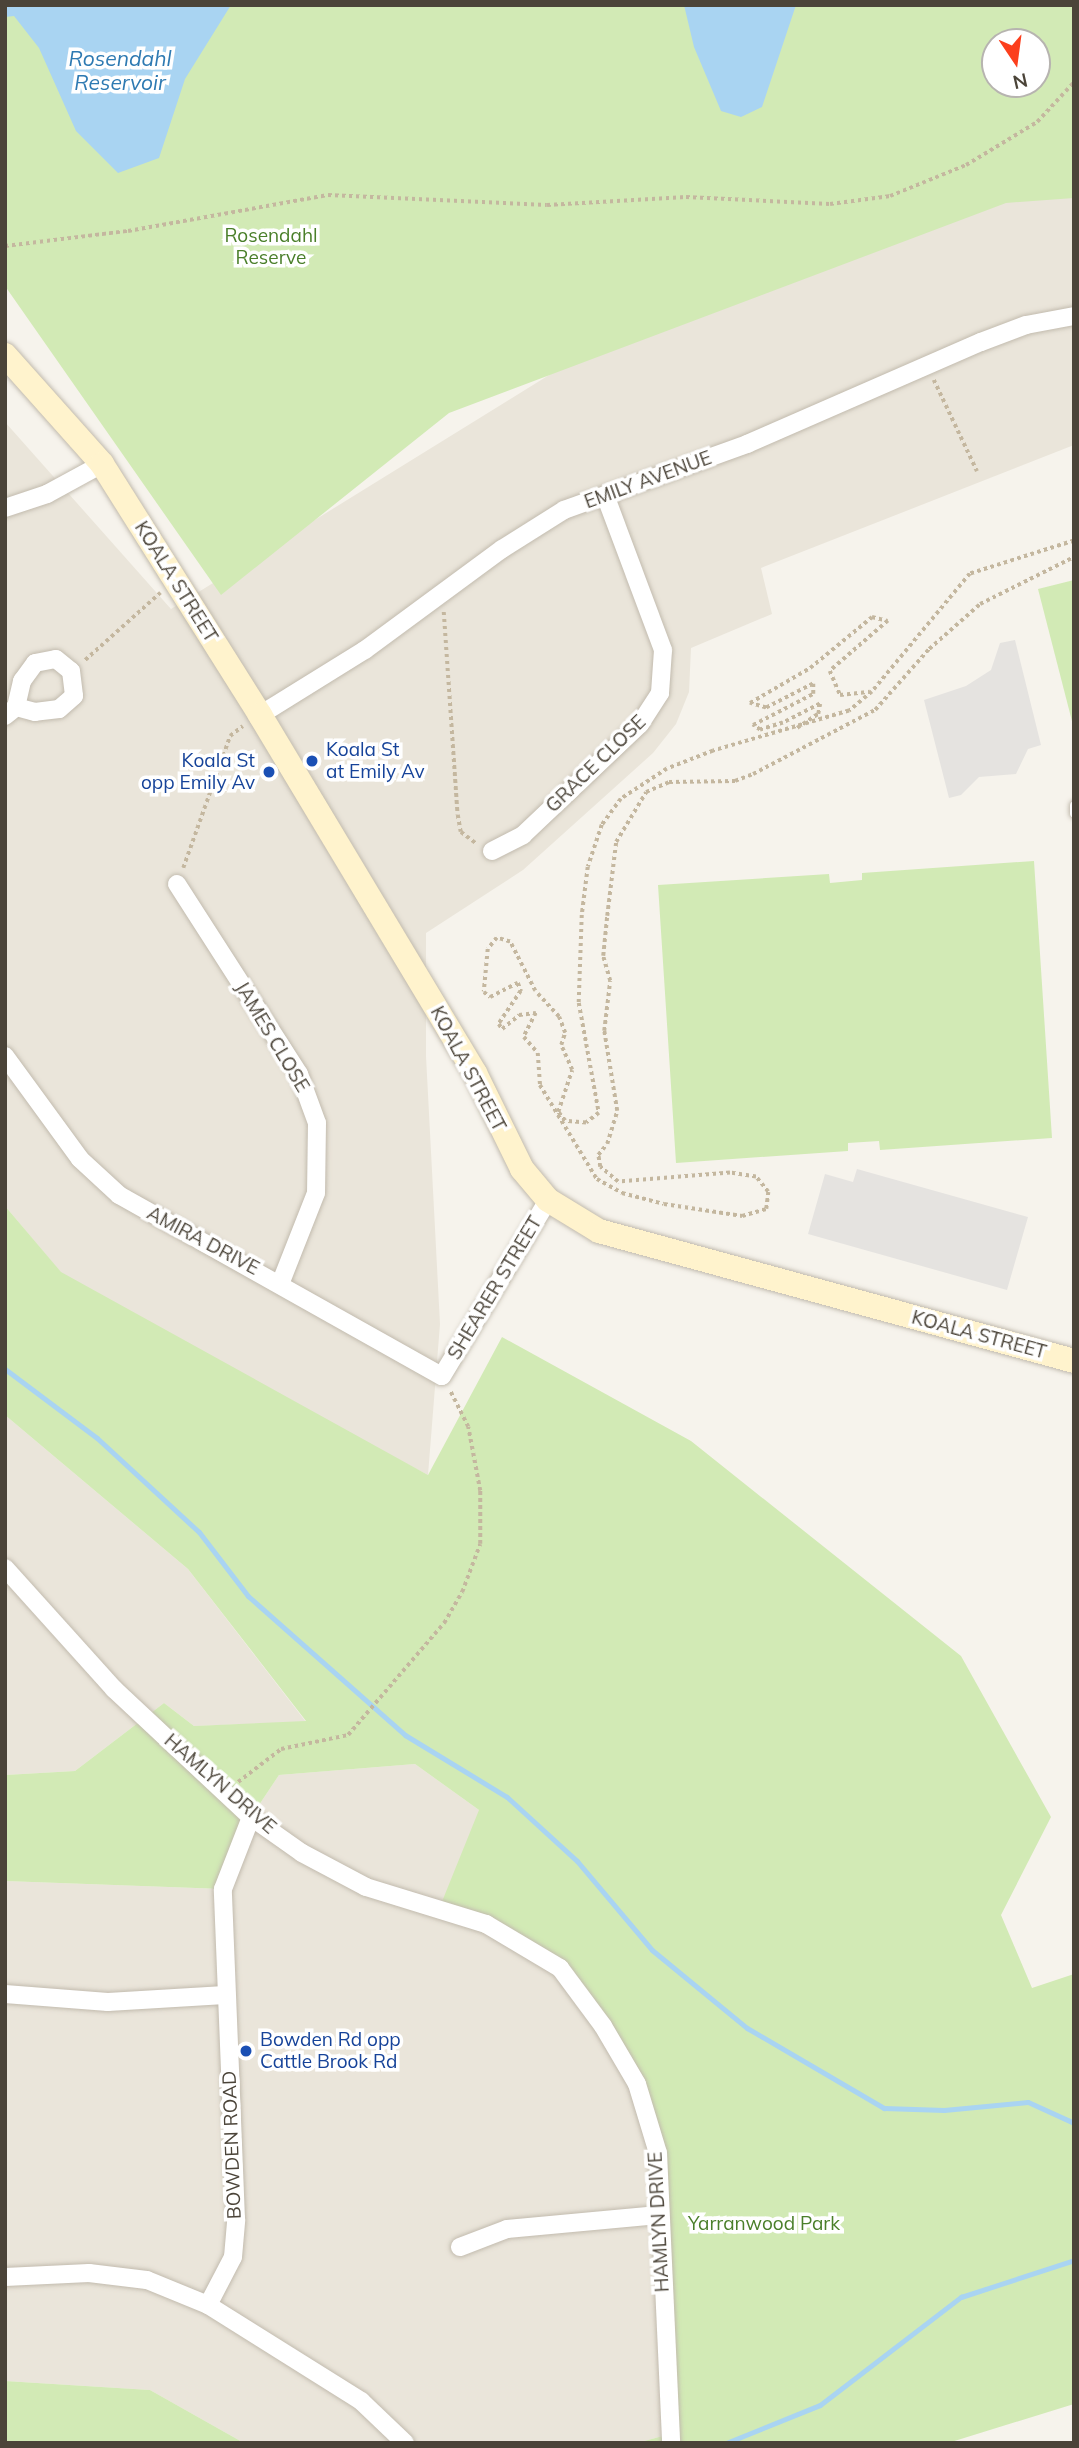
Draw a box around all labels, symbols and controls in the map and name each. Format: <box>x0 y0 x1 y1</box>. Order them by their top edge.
north arrow <box>981 28 1051 98</box>
water label: Rosendahl Reservoir <box>69 45 171 95</box>
text: N <box>1011 68 1030 95</box>
park label: Rosendahl Reserve <box>224 225 318 269</box>
street label: EMILY AVENUE <box>581 446 715 514</box>
street label: KOALA STREET <box>130 517 222 647</box>
street label: GRACE CLOSE <box>541 711 651 817</box>
place label: Koala St at Emily Av <box>326 739 425 783</box>
place label: Koala St opp Emily Av <box>141 750 255 794</box>
marker: Koala St at Emily Av <box>304 753 320 769</box>
marker: Koala St opp Emily Av <box>261 764 277 780</box>
street label: JAMES CLOSE <box>230 978 314 1096</box>
street label: KOALA STREET <box>425 1002 511 1136</box>
street label: AMIRA DRIVE <box>143 1202 263 1280</box>
street label: SHEARER STREET <box>443 1212 547 1364</box>
street label: KOALA STREET <box>909 1306 1049 1364</box>
street label: HAMLYN DRIVE <box>159 1729 281 1839</box>
place label: Bowden Rd opp Cattle Brook Rd <box>260 2029 401 2073</box>
marker: Bowden Rd opp Cattle Brook Rd <box>238 2043 254 2059</box>
street label: BOWDEN ROAD <box>218 2070 246 2220</box>
street label: HAMLYN DRIVE <box>644 2151 674 2293</box>
park label: Yarranwood Park <box>688 2213 840 2235</box>

